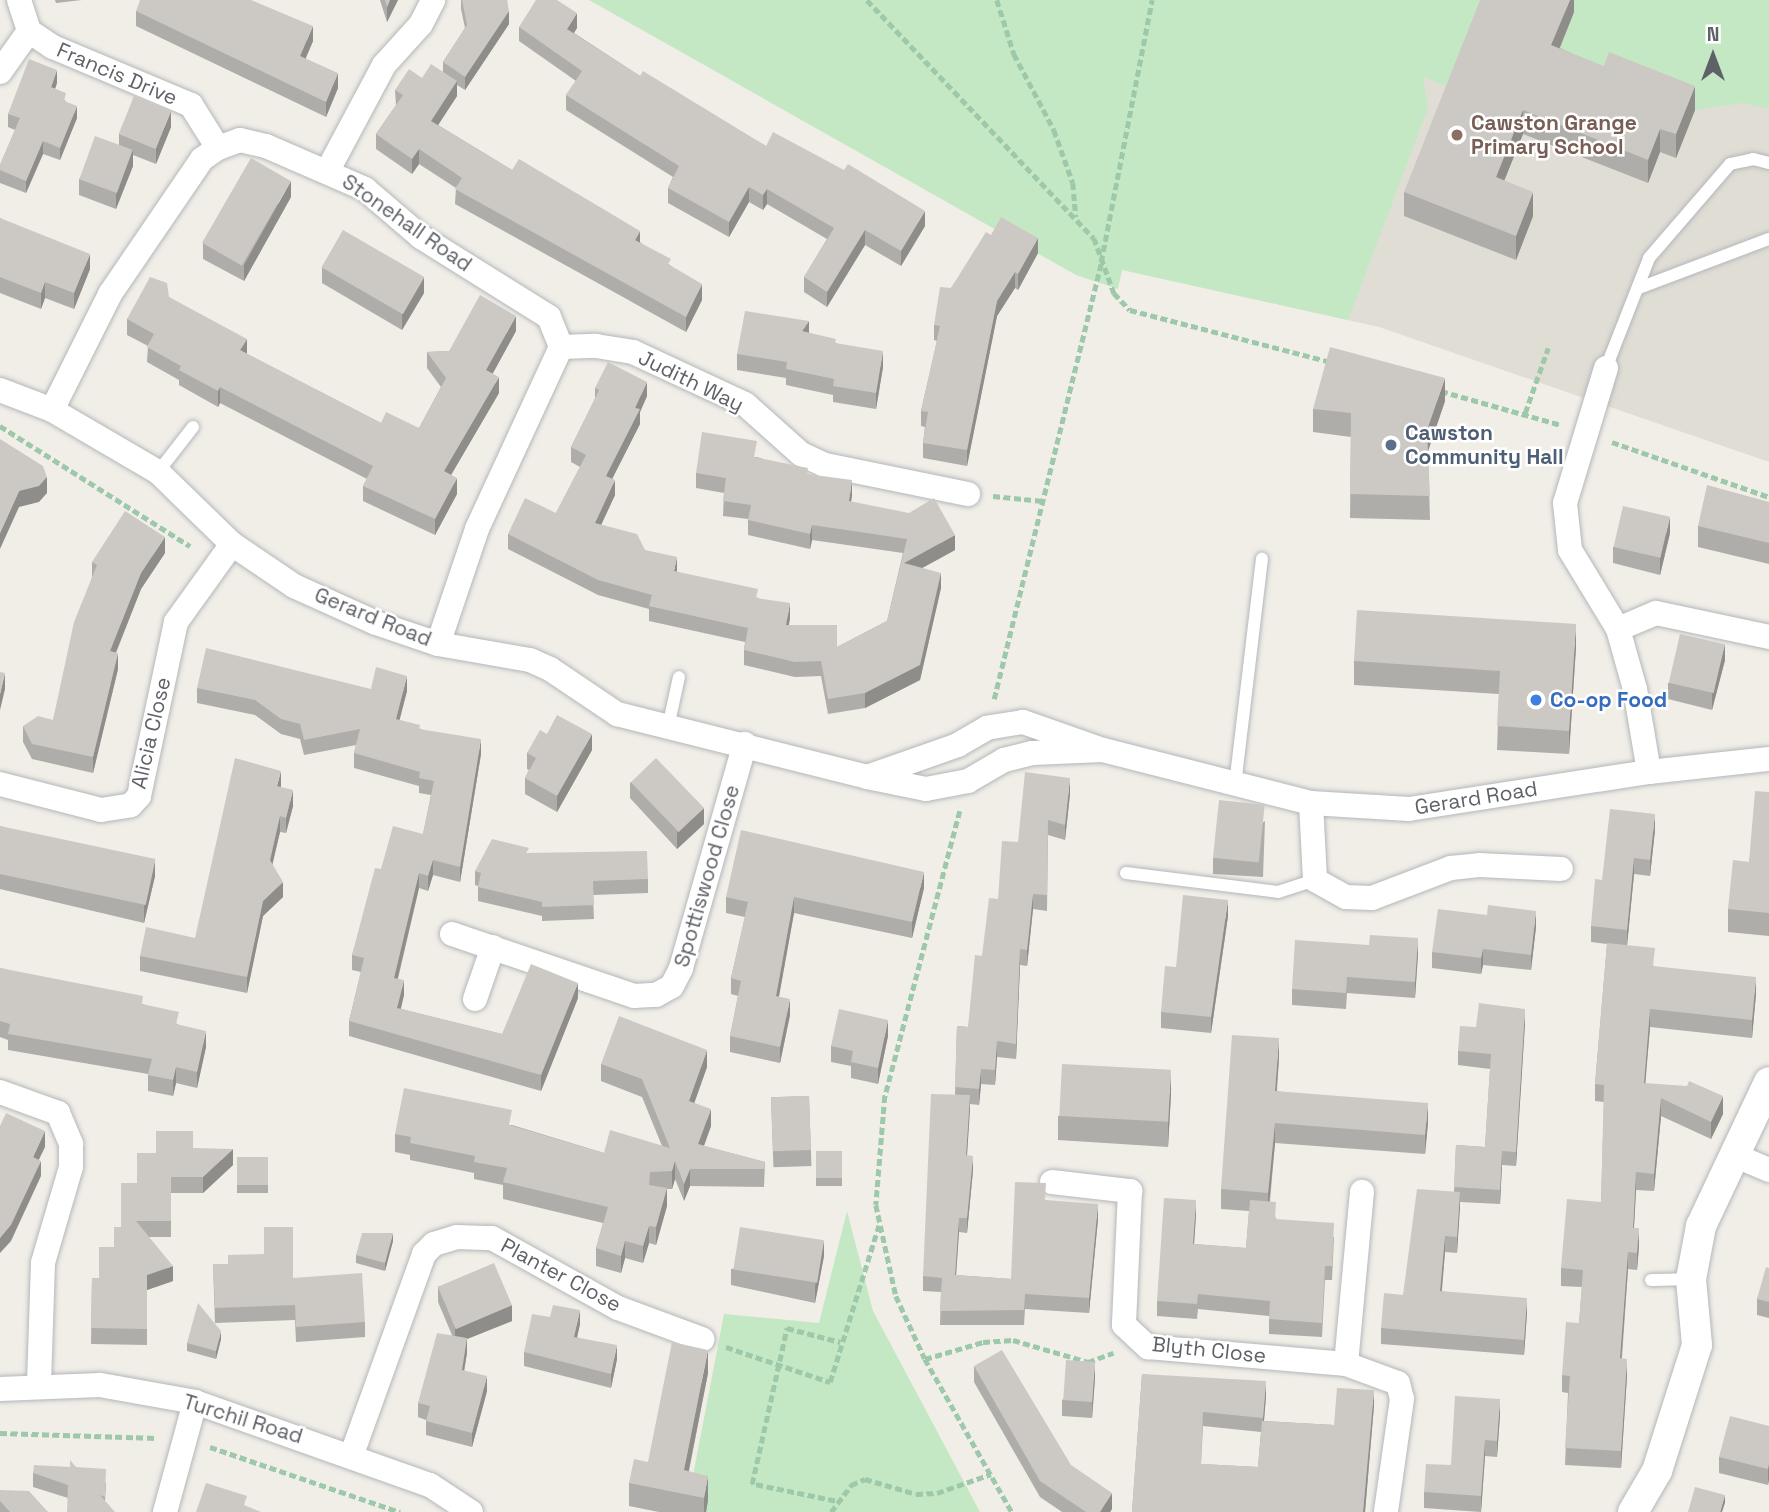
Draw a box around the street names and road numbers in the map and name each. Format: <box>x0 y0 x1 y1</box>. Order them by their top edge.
street label: Francis Drive <box>53 37 181 111</box>
street label: Stonehall Road <box>337 169 477 277</box>
street label: Judith Way <box>634 345 748 417</box>
street label: Gerard Road <box>311 582 435 652</box>
street label: Alicia Close <box>126 675 176 791</box>
street label: Gerard Road <box>1413 776 1539 820</box>
street label: Spottiswood Close <box>669 782 745 970</box>
street label: Planter Close <box>497 1233 625 1317</box>
street label: Blyth Close <box>1151 1331 1267 1369</box>
street label: Turchil Road <box>180 1389 306 1449</box>

